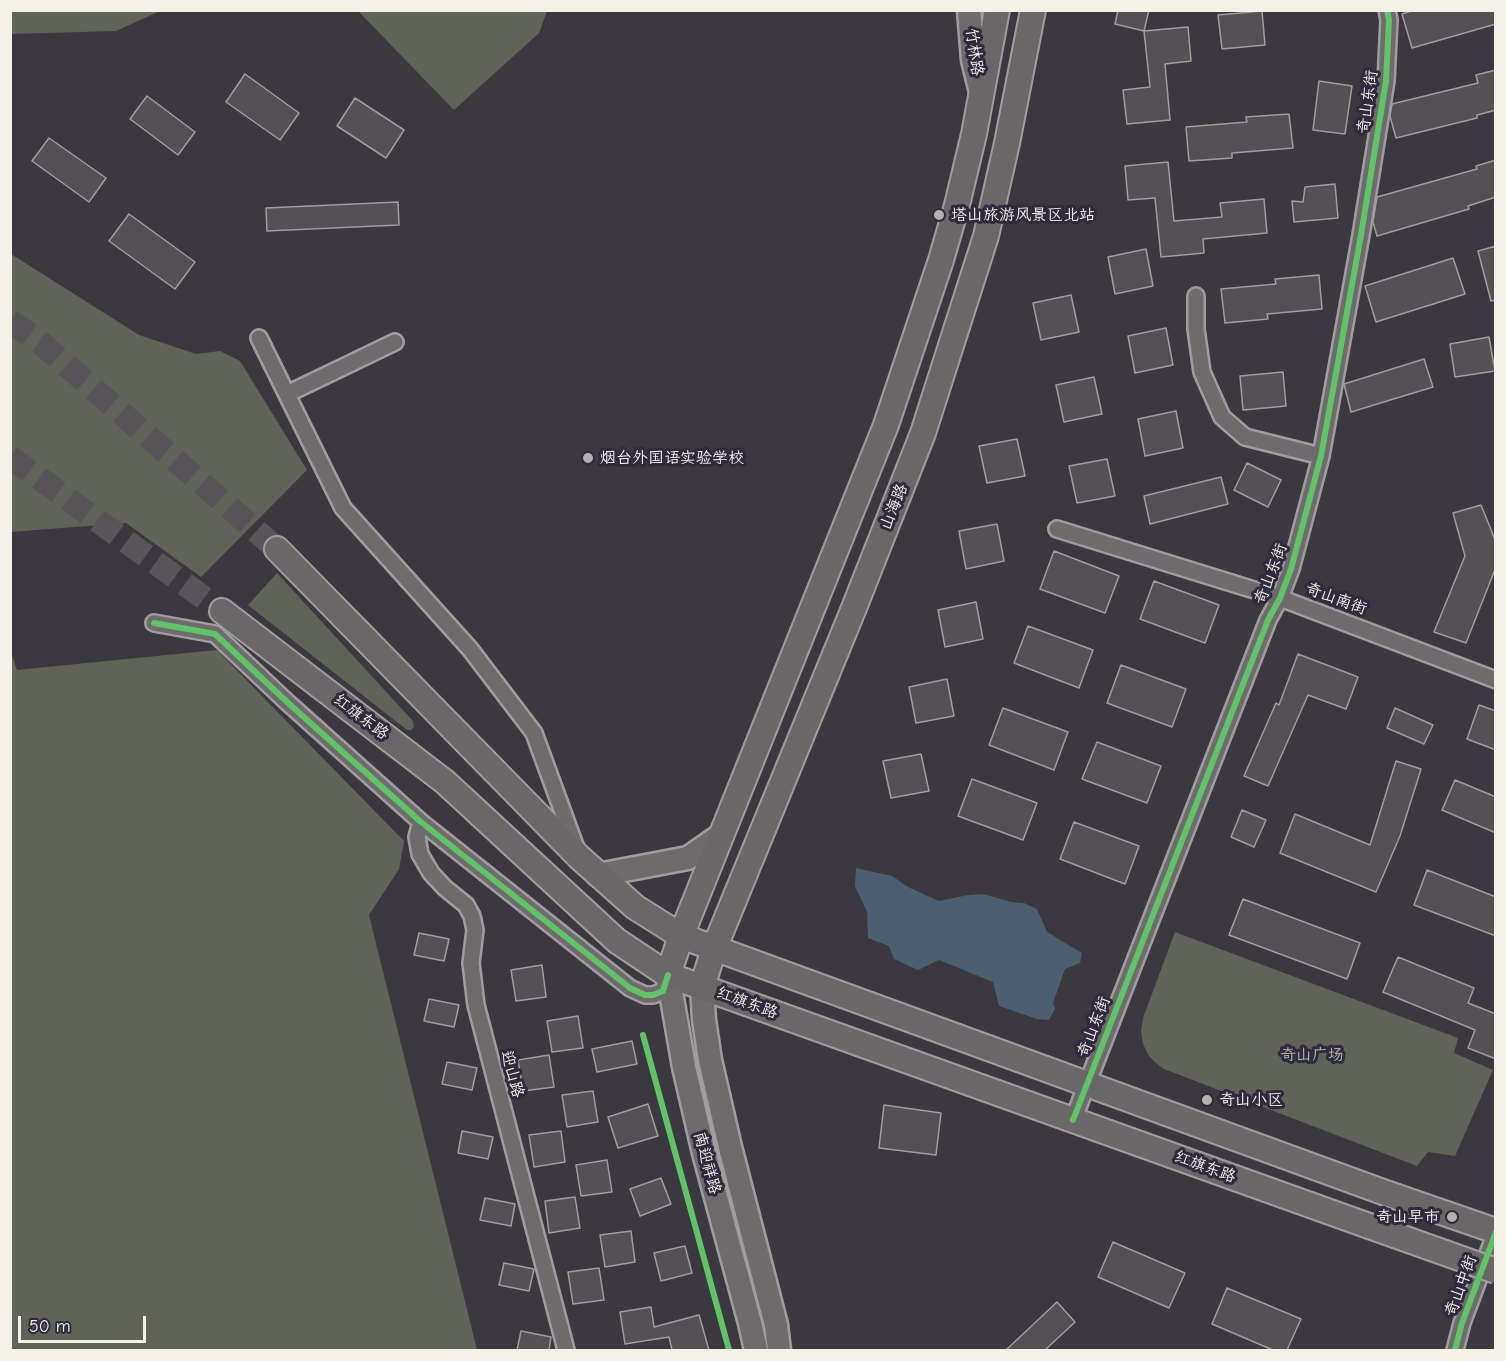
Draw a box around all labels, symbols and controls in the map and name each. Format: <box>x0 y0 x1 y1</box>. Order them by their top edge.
street label: 竹林路 <box>961 27 987 77</box>
street label: 奇山东街 <box>1354 69 1382 135</box>
place label: 塔山旅游风景区北站 <box>951 205 1095 225</box>
marker: 塔山旅游风景区北站 <box>932 208 946 222</box>
place label: 烟台外国语实验学校 <box>600 448 744 468</box>
marker: 烟台外国语实验学校 <box>581 451 595 465</box>
street label: 山海路 <box>876 481 912 533</box>
street label: 奇山东街 <box>1251 541 1291 607</box>
street label: 奇山南街 <box>1303 579 1369 619</box>
street label: 红旗东路 <box>330 690 392 744</box>
street label: 红旗东路 <box>714 983 780 1023</box>
street label: 奇山东街 <box>1074 994 1114 1060</box>
park label: 奇山广场 <box>1280 1045 1344 1065</box>
street label: 迎山路 <box>497 1048 527 1100</box>
place label: 奇山小区 <box>1219 1090 1283 1110</box>
marker: 奇山小区 <box>1200 1093 1214 1107</box>
street label: 南迎祥路 <box>689 1130 725 1196</box>
street label: 红旗东路 <box>1172 1147 1238 1187</box>
place label: 奇山早市 <box>1376 1207 1440 1227</box>
marker: 奇山早市 <box>1445 1210 1459 1224</box>
street label: 奇山中街 <box>1441 1253 1481 1319</box>
scale bar <box>21 1304 148 1342</box>
text: 50 m <box>29 1316 71 1337</box>

